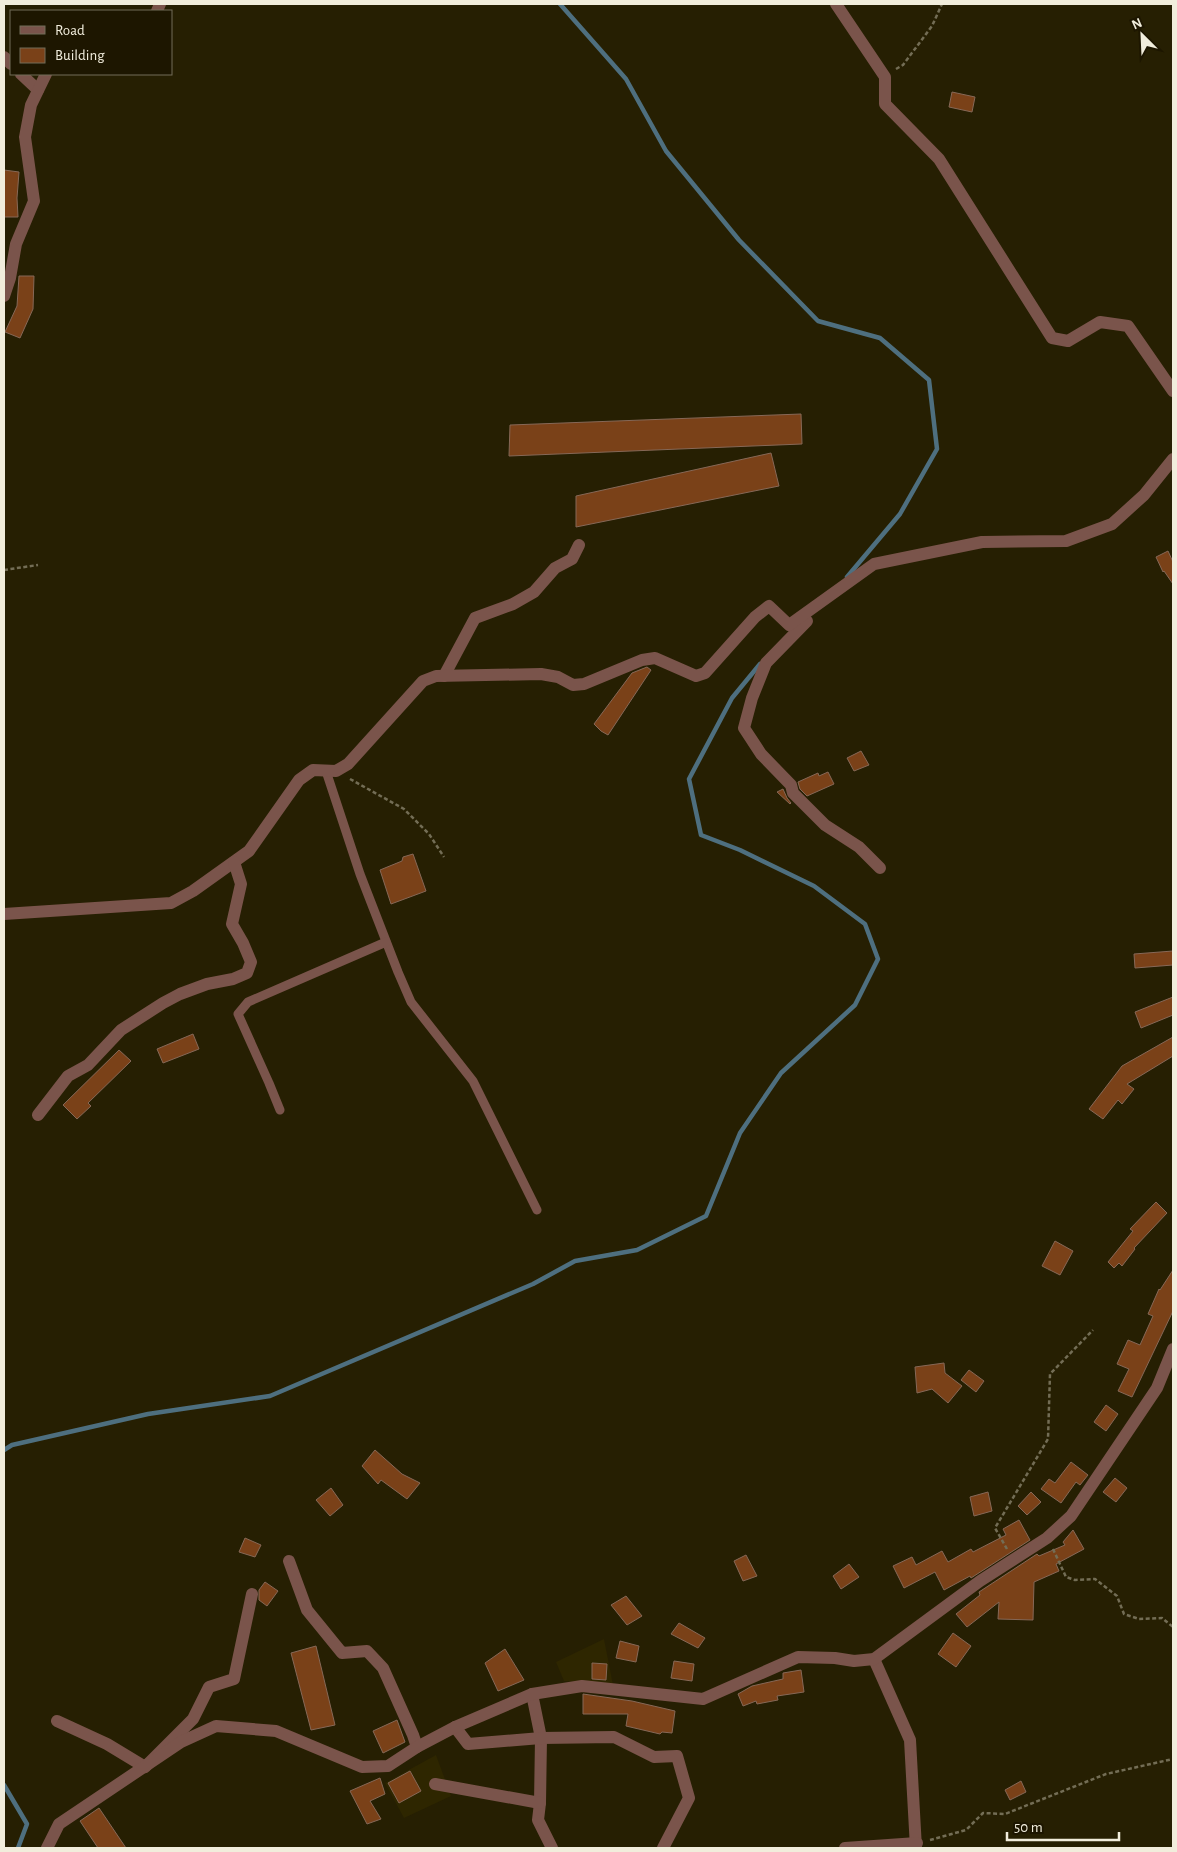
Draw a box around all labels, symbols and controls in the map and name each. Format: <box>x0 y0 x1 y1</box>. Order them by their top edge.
legend <box>10 10 172 75</box>
north arrow <box>1117 10 1167 60</box>
text: N <box>1130 16 1144 32</box>
text: Road <box>55 23 85 38</box>
text: Building <box>55 48 105 63</box>
scale bar <box>1007 1810 1120 1842</box>
text: 50 m <box>1014 1820 1043 1835</box>

